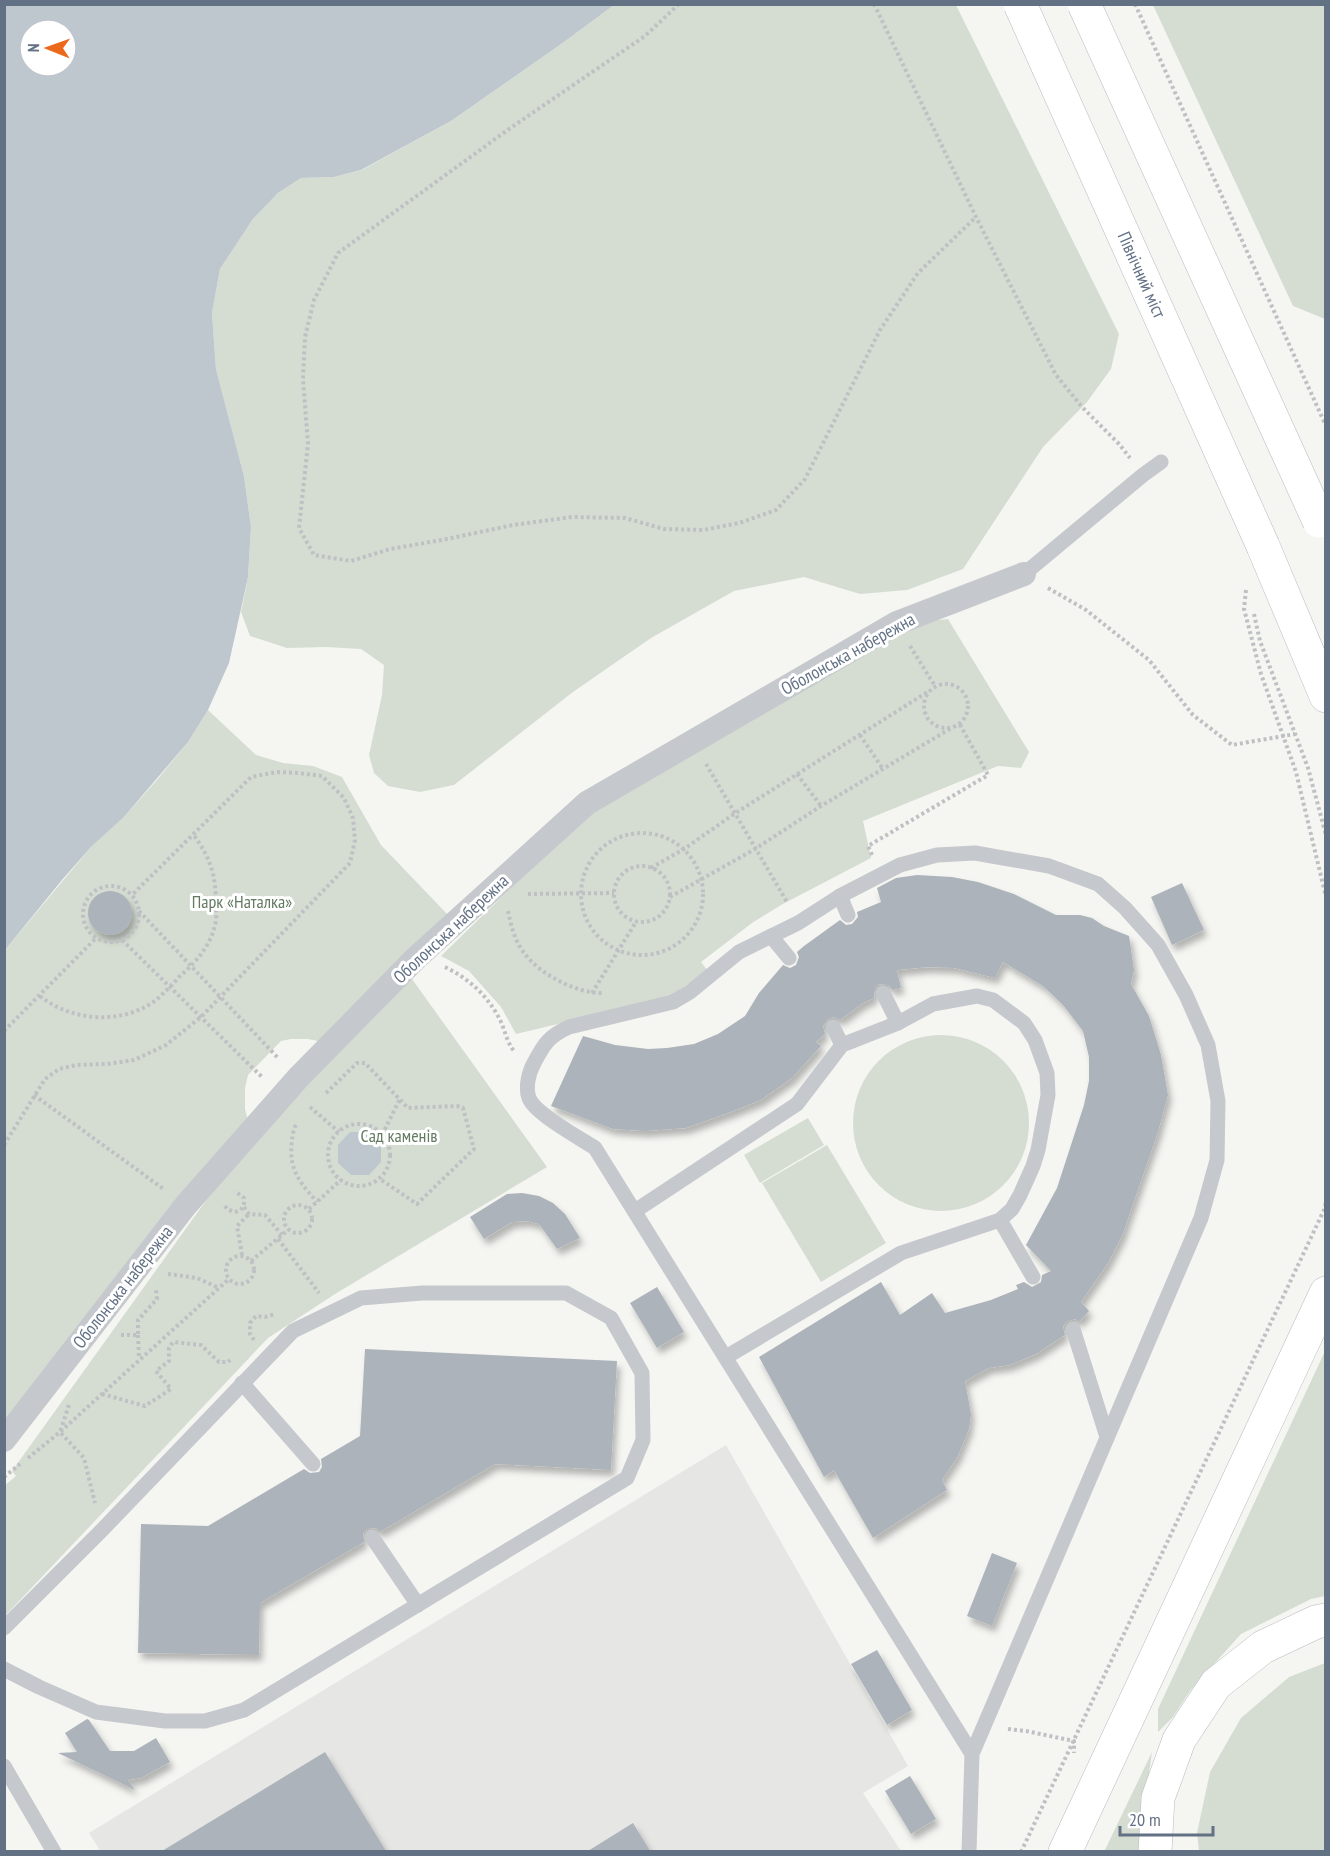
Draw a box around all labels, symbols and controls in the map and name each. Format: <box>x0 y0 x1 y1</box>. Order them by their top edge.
north arrow <box>18 18 78 78</box>
text: N <box>23 43 43 52</box>
street label: Північний міст <box>1113 228 1171 322</box>
street label: Оболонська набережна <box>777 607 919 700</box>
street label: Оболонська набережна <box>388 869 513 988</box>
park label: Парк «Наталка» <box>192 890 292 913</box>
park label: Сад каменів <box>360 1124 438 1147</box>
street label: Оболонська набережна <box>67 1221 178 1353</box>
scale bar <box>1120 1799 1213 1837</box>
text: 20 m <box>1129 1808 1161 1831</box>

